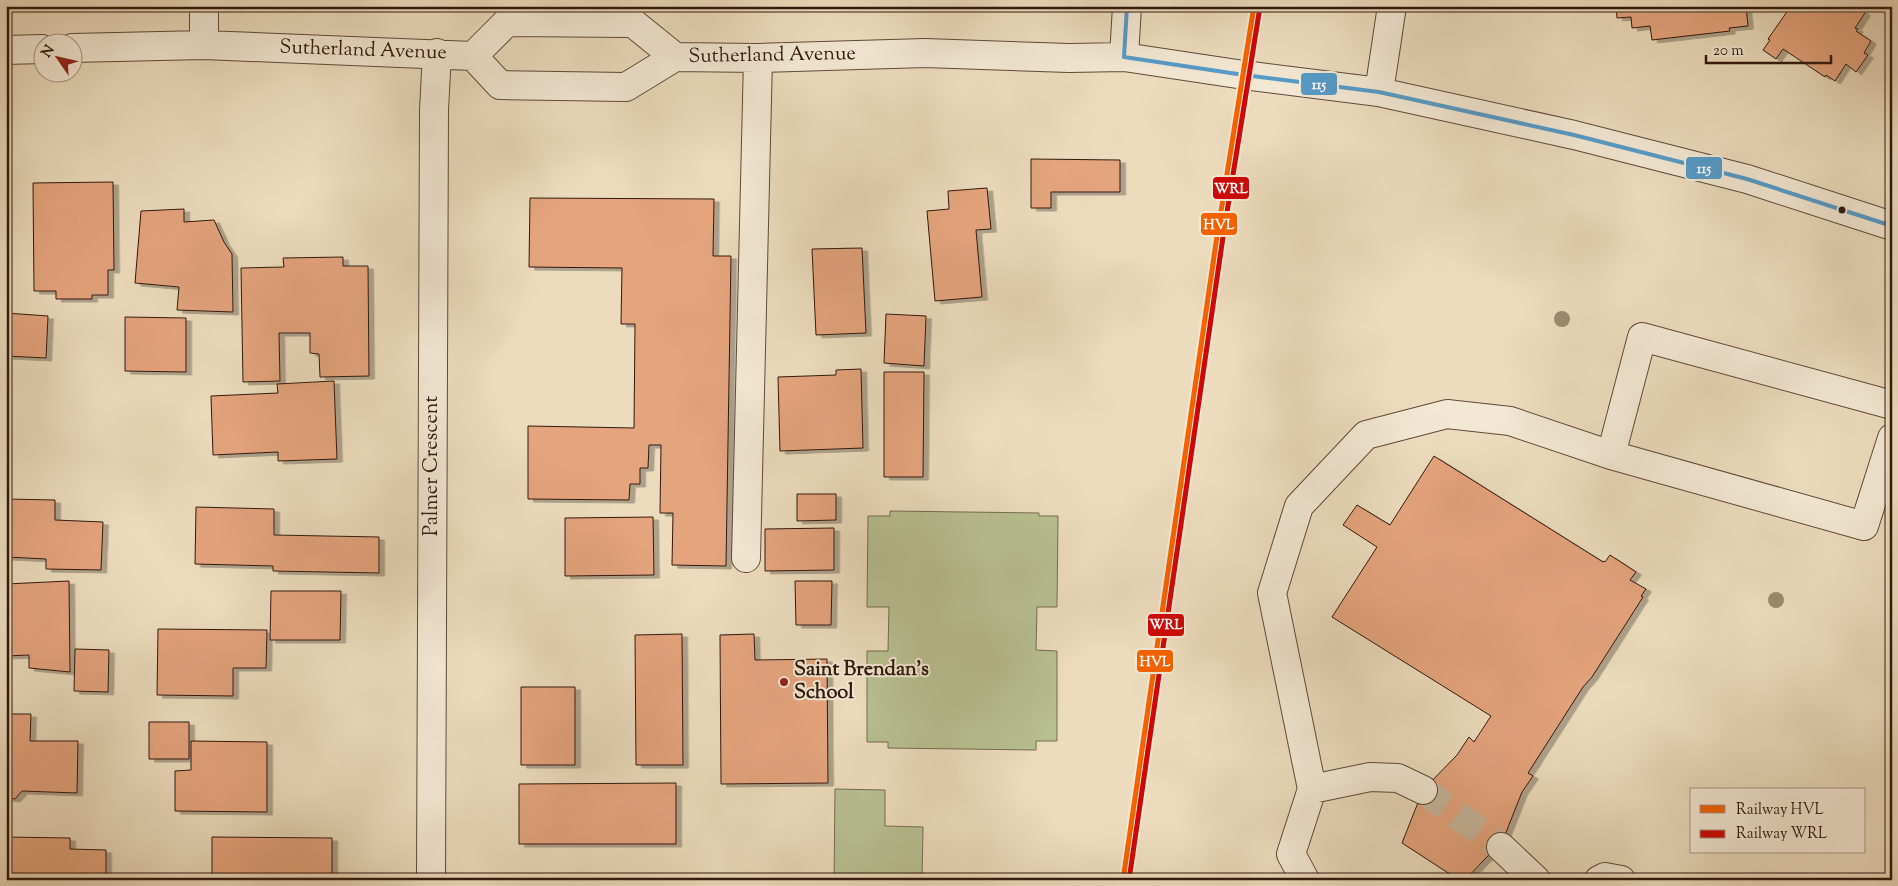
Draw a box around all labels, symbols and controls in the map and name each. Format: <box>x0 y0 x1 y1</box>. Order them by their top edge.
north arrow <box>32 32 82 82</box>
scale bar <box>1706 32 1830 64</box>
street label: Sutherland Avenue <box>279 34 447 68</box>
street label: Sutherland Avenue <box>688 40 856 72</box>
text: 20 m <box>1713 41 1744 62</box>
text: N <box>37 42 60 62</box>
line badge: 115 <box>1300 72 1338 96</box>
text: 115 <box>1312 76 1326 96</box>
line badge: 115 <box>1685 156 1723 180</box>
text: 115 <box>1697 160 1711 180</box>
line badge: WRL <box>1212 176 1250 200</box>
text: WRL <box>1214 180 1249 200</box>
unlabelled marker <box>1837 205 1847 215</box>
line badge: HVL <box>1200 212 1238 236</box>
text: HVL <box>1204 216 1235 236</box>
street label: Palmer Crescent <box>418 396 447 536</box>
line badge: WRL <box>1147 613 1185 637</box>
text: WRL <box>1149 616 1184 636</box>
line badge: HVL <box>1136 649 1174 673</box>
text: HVL <box>1140 653 1171 673</box>
place label: Saint Brendan's School <box>794 656 929 708</box>
marker: Saint Brendan's School <box>778 676 790 688</box>
legend <box>1690 788 1866 854</box>
text: Railway HVL <box>1736 800 1824 821</box>
text: Railway WRL <box>1736 824 1827 845</box>

